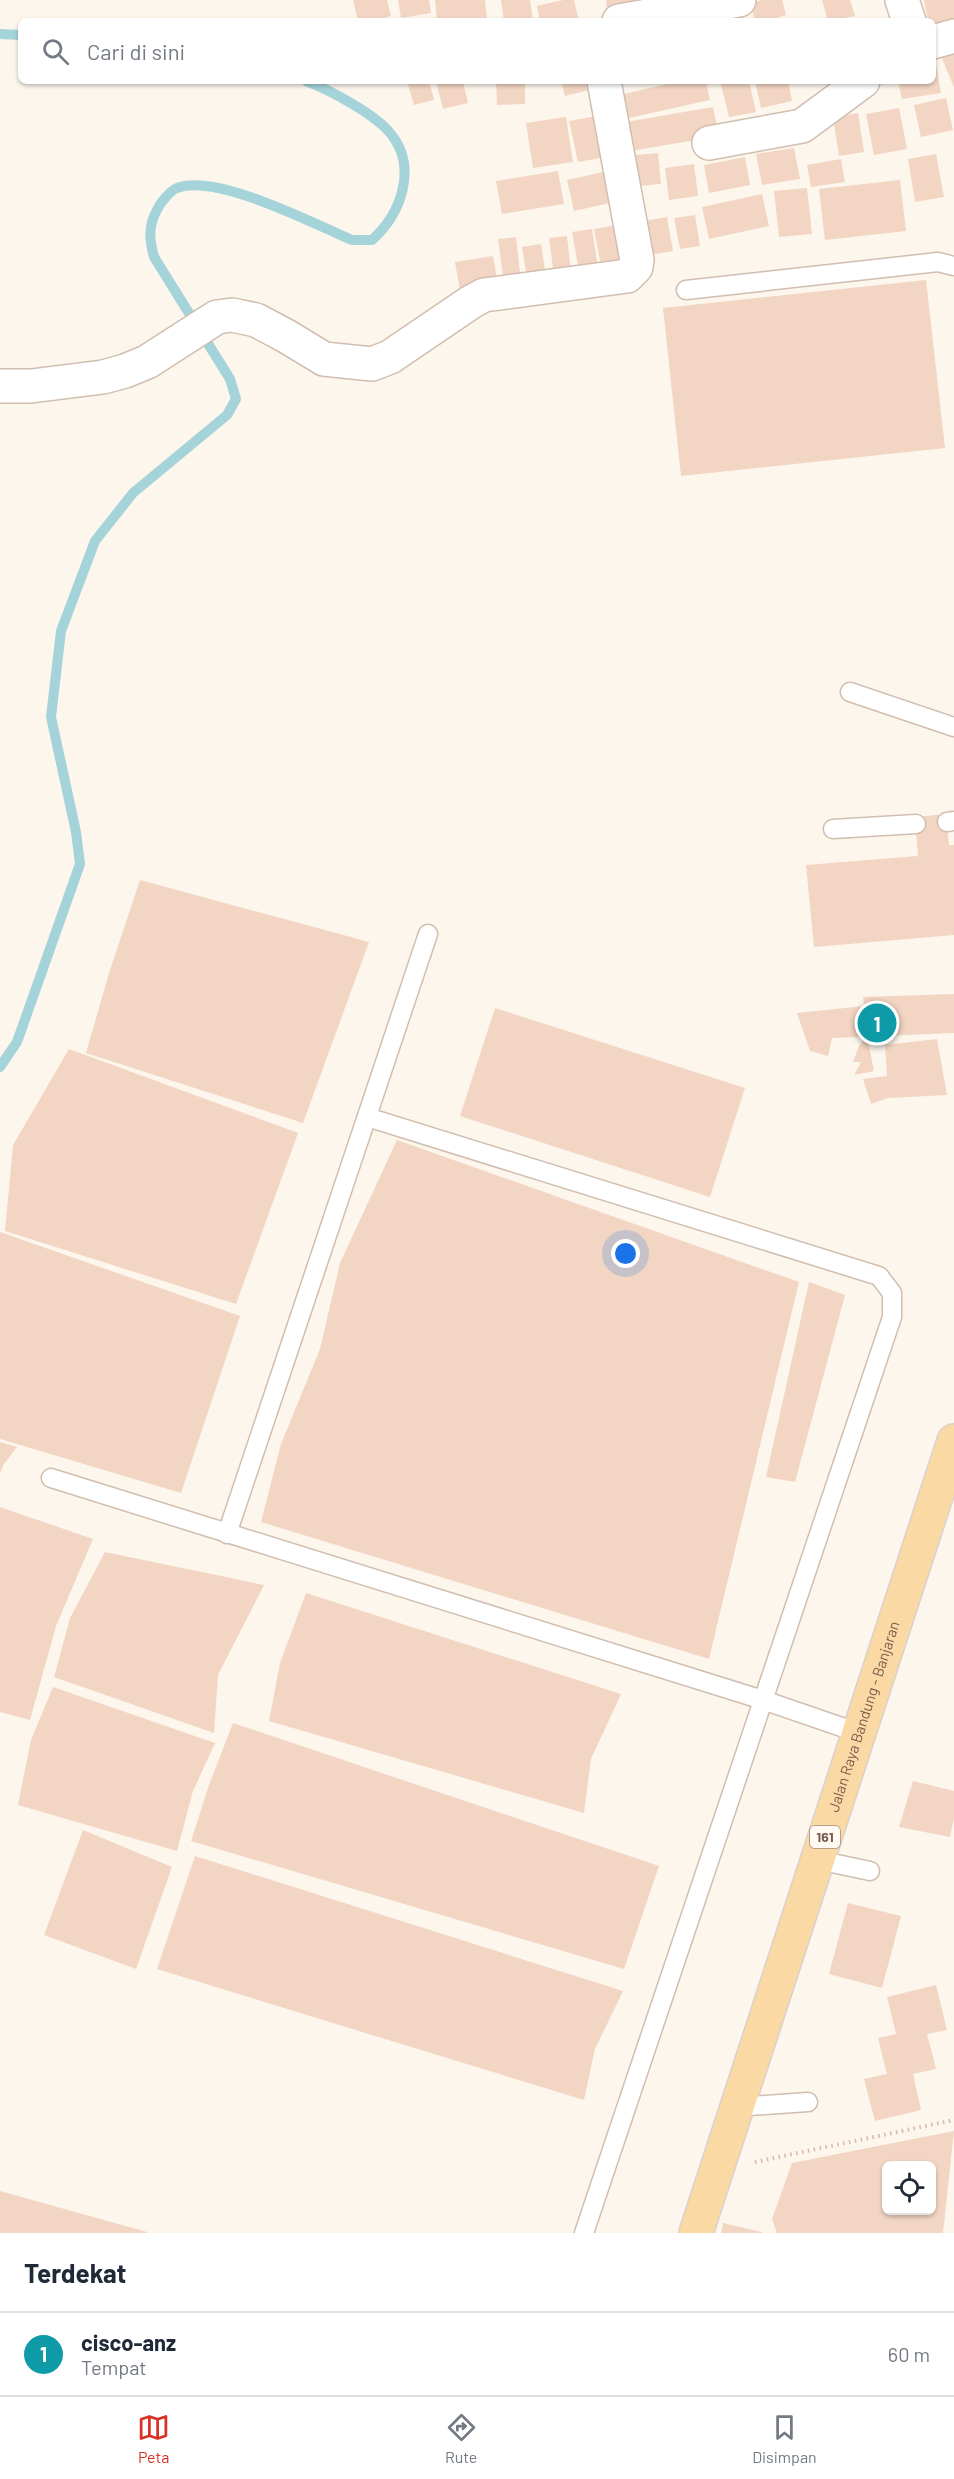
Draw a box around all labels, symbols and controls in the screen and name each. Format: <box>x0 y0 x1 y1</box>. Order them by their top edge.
search box <box>18 18 936 84</box>
icon: search <box>39 35 72 68</box>
text: Cari di sini <box>87 38 185 64</box>
pin: 1 <box>858 1000 896 1046</box>
your location <box>611 1239 640 1268</box>
street label: Jalan Raya Bandung - Banjaran <box>824 1619 903 1814</box>
road number: 161 <box>810 1826 840 1848</box>
map controls <box>882 2161 936 2215</box>
button: locate <box>882 2161 936 2215</box>
text: Terdekat <box>24 2257 126 2288</box>
text: cisco-anz <box>81 2329 176 2355</box>
text: 1 <box>40 2342 47 2366</box>
text: 60 m <box>888 2342 930 2366</box>
text: Tempat <box>81 2355 147 2379</box>
tab: Peta <box>137 2411 170 2466</box>
tab: Rute <box>445 2411 478 2466</box>
tab: Disimpan <box>752 2411 817 2466</box>

